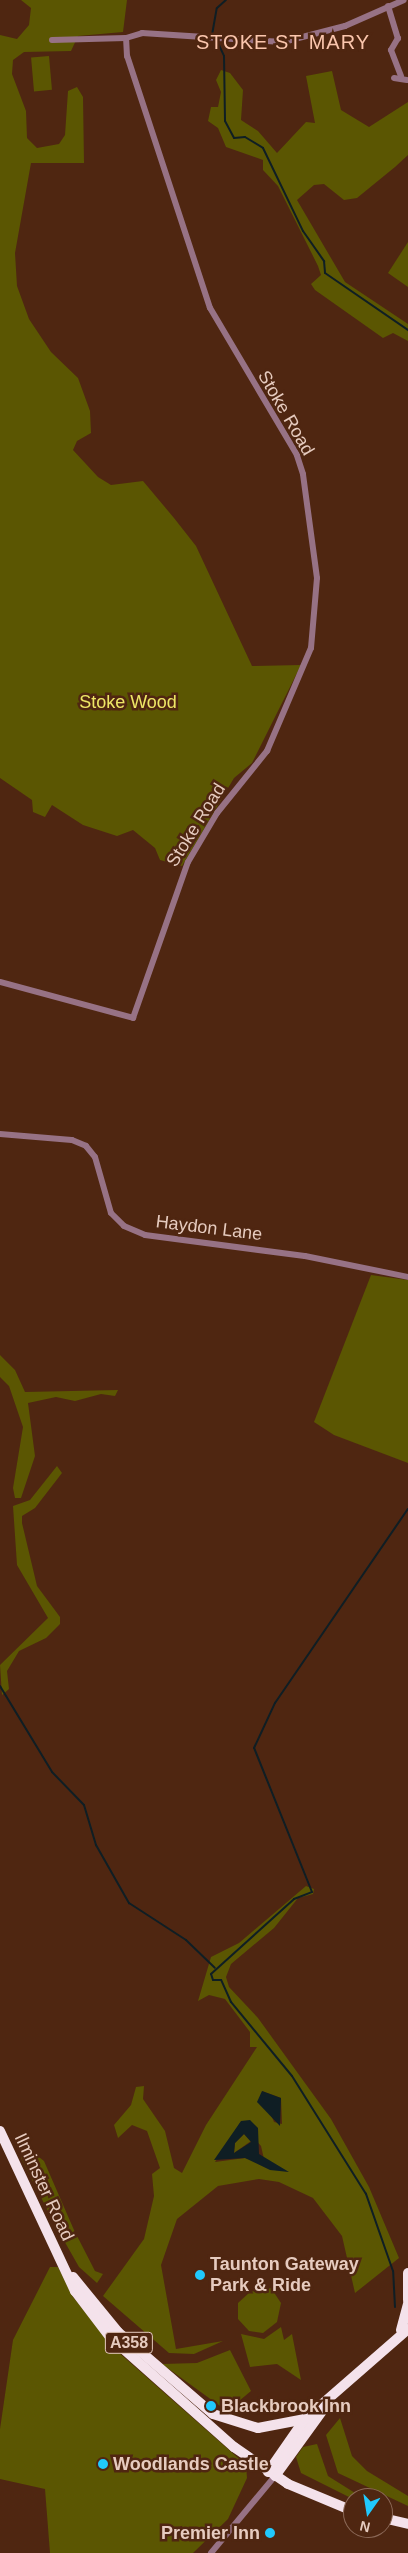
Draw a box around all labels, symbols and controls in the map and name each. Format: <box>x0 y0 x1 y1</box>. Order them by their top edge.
district label: STOKE ST MARY <box>194 30 372 54</box>
street label: Stoke Road <box>253 367 319 459</box>
park label: Stoke Wood <box>79 691 177 713</box>
street label: Stoke Road <box>162 779 230 871</box>
street label: Haydon Lane <box>155 1211 263 1245</box>
street label: Ilminster Road <box>10 2130 78 2244</box>
place label: Taunton Gateway Park & Ride <box>210 2254 359 2296</box>
marker: Taunton Gateway Park & Ride <box>194 2269 206 2281</box>
road number: A358 <box>104 2330 154 2356</box>
place label: Blackbrook Inn <box>221 2395 351 2417</box>
marker: Blackbrook Inn <box>205 2400 217 2412</box>
place label: Woodlands Castle <box>113 2453 269 2475</box>
marker: Woodlands Castle <box>97 2458 109 2470</box>
north arrow <box>343 2488 393 2538</box>
text: N <box>358 2518 372 2536</box>
place label: Premier Inn <box>161 2522 260 2544</box>
marker: Premier Inn <box>264 2527 276 2539</box>

